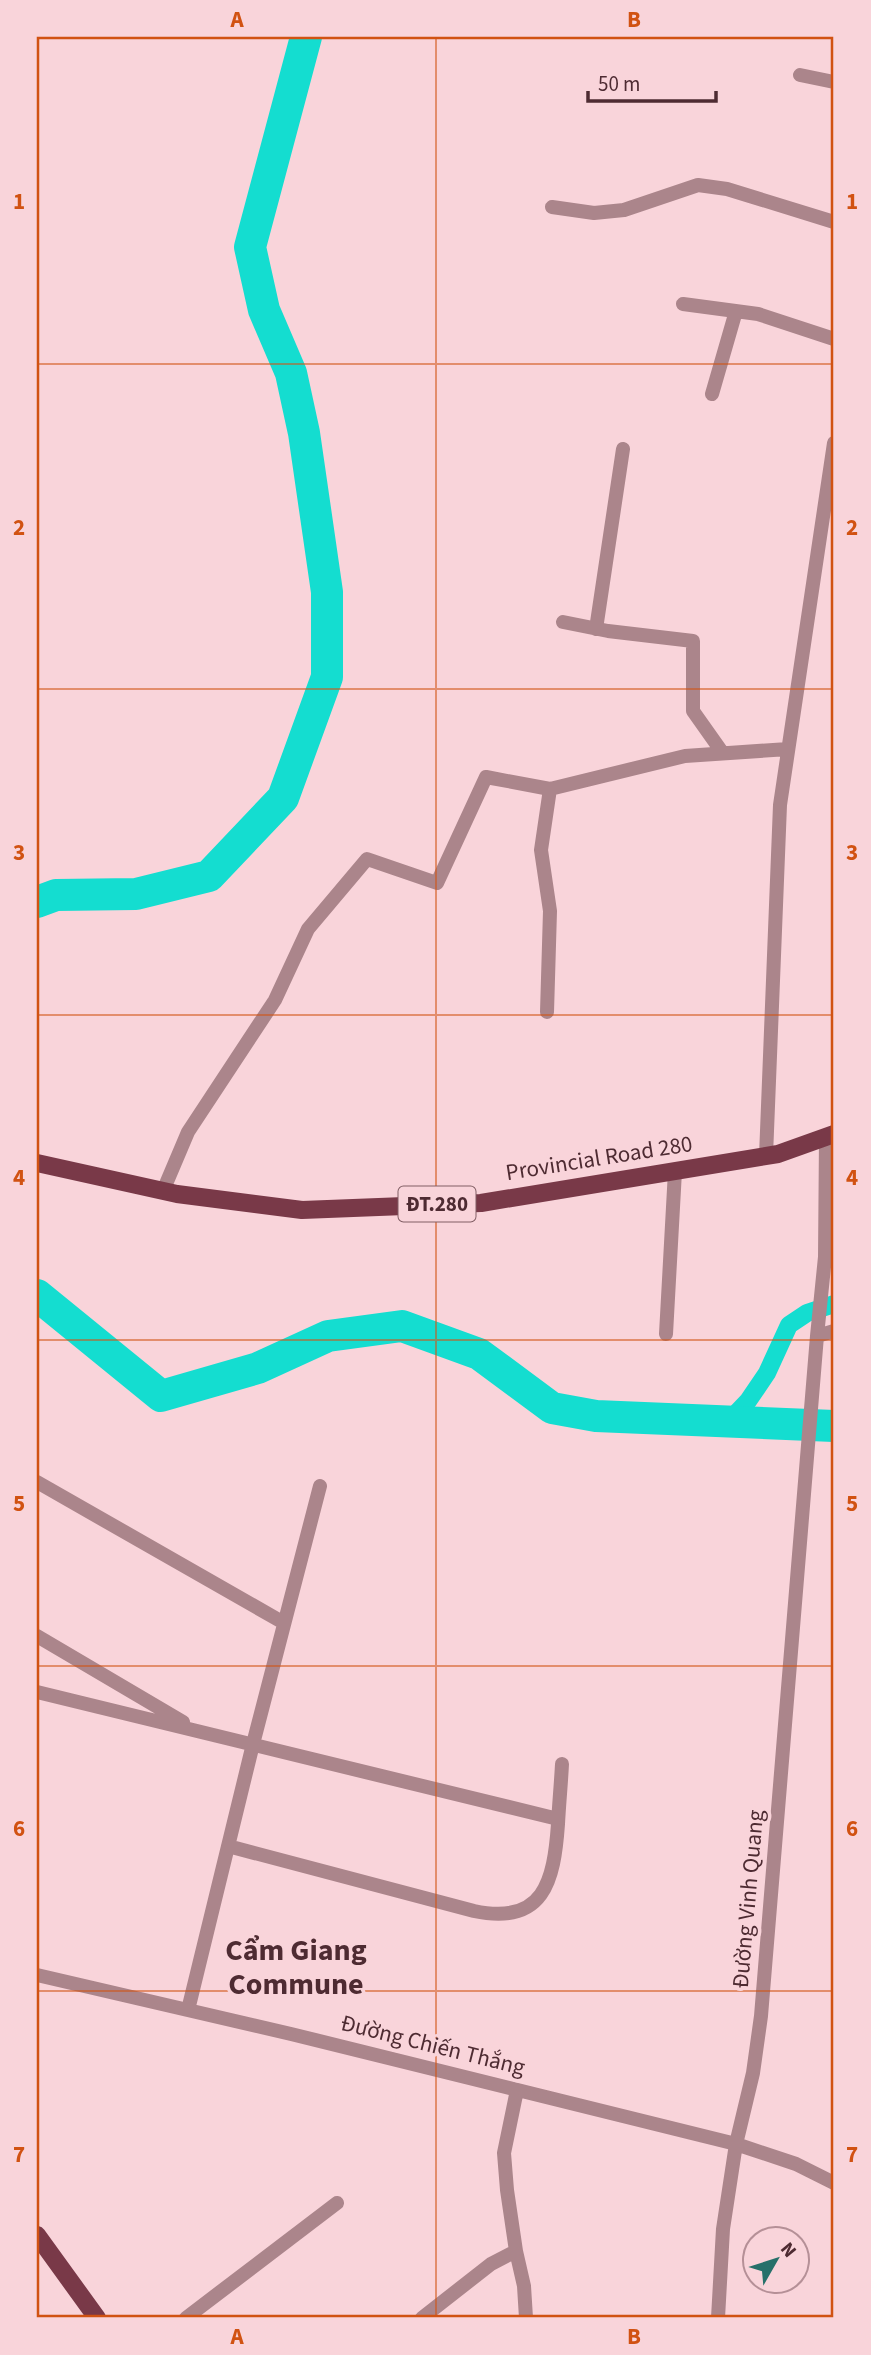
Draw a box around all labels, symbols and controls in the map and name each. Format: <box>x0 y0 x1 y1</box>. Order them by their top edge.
text: A <box>229 3 244 36</box>
text: B <box>627 3 641 36</box>
scale bar <box>588 60 715 104</box>
text: 50 m <box>598 69 640 99</box>
text: 1 <box>13 185 25 218</box>
text: 1 <box>846 185 858 218</box>
text: 2 <box>13 511 25 544</box>
text: 2 <box>846 511 858 544</box>
text: 3 <box>13 836 25 869</box>
text: 3 <box>846 836 858 869</box>
street label: Provincial Road 280 <box>503 1127 695 1189</box>
text: 4 <box>13 1161 25 1194</box>
text: 4 <box>846 1161 858 1194</box>
road number: ĐT.280 <box>398 1186 476 1222</box>
text: 5 <box>13 1487 25 1520</box>
text: 5 <box>846 1487 858 1520</box>
street label: Đường Vinh Quang <box>724 1808 772 1990</box>
text: 6 <box>13 1812 25 1845</box>
text: 6 <box>846 1812 858 1845</box>
district label: Cẩm Giang Commune <box>225 1929 367 2006</box>
street label: Đường Chiến Thắng <box>337 2006 529 2084</box>
text: 7 <box>13 2138 25 2171</box>
text: 7 <box>846 2138 858 2171</box>
north arrow <box>742 2226 812 2296</box>
text: N <box>774 2237 803 2264</box>
text: A <box>229 2320 244 2353</box>
text: B <box>627 2320 641 2353</box>

